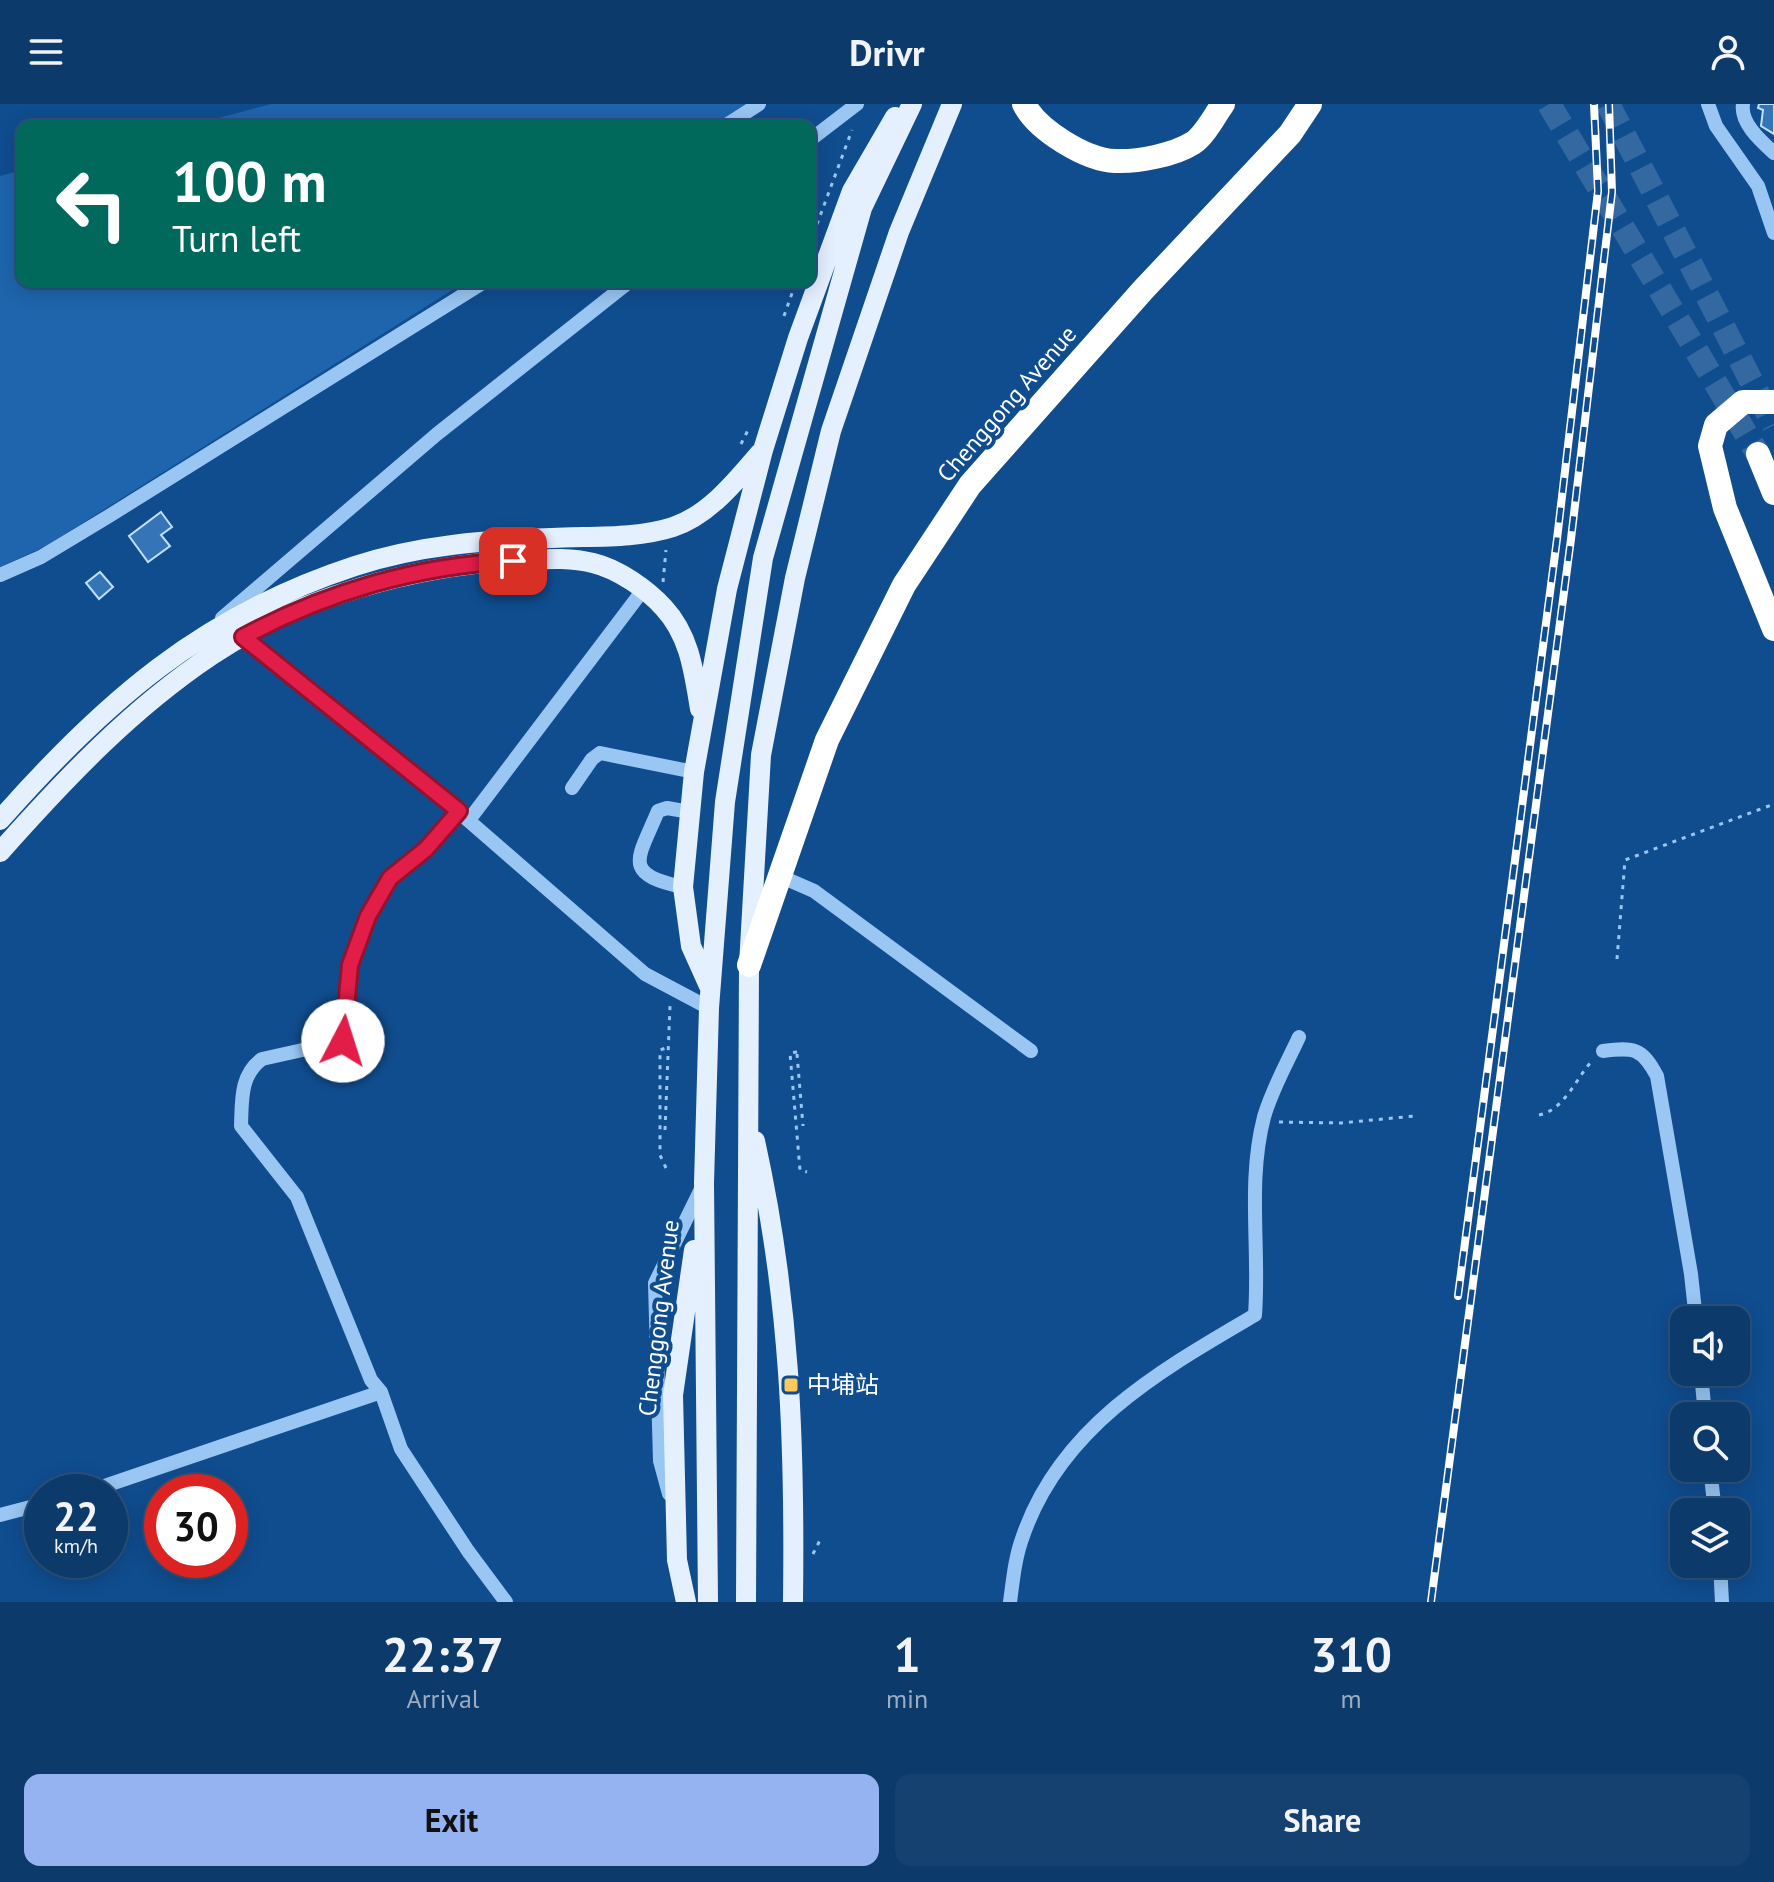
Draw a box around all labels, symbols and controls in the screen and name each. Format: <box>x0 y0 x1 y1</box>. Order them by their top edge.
text: Drivr <box>849 29 925 76</box>
icon: menu <box>24 30 68 74</box>
icon: person <box>1706 30 1750 74</box>
text: 100 m <box>172 145 327 217</box>
icon: left <box>40 152 144 256</box>
text: Turn left <box>172 215 301 262</box>
street label: Chenggong Avenue <box>930 319 1083 488</box>
pin <box>479 527 547 595</box>
icon: arrive <box>491 539 535 583</box>
position arrow <box>301 999 385 1083</box>
street label: Chenggong Avenue <box>631 1218 686 1418</box>
map controls <box>1670 1306 1750 1578</box>
button: sound <box>1670 1306 1750 1386</box>
place label: 中埔站 <box>807 1369 879 1400</box>
marker: 中埔站 <box>782 1376 800 1394</box>
button: search <box>1670 1402 1750 1482</box>
speed limit sign: 30 <box>144 1474 248 1578</box>
text: 22 <box>53 1490 99 1542</box>
button: layers <box>1670 1498 1750 1578</box>
text: km/h <box>54 1533 98 1559</box>
text: 22:37 <box>382 1623 504 1685</box>
text: 1 <box>893 1623 921 1685</box>
text: 310 <box>1310 1623 1392 1685</box>
text: Arrival <box>407 1682 479 1715</box>
text: min <box>886 1682 928 1715</box>
text: m <box>1341 1682 1362 1715</box>
button: Exit <box>24 1774 879 1866</box>
button: Share <box>895 1774 1750 1866</box>

